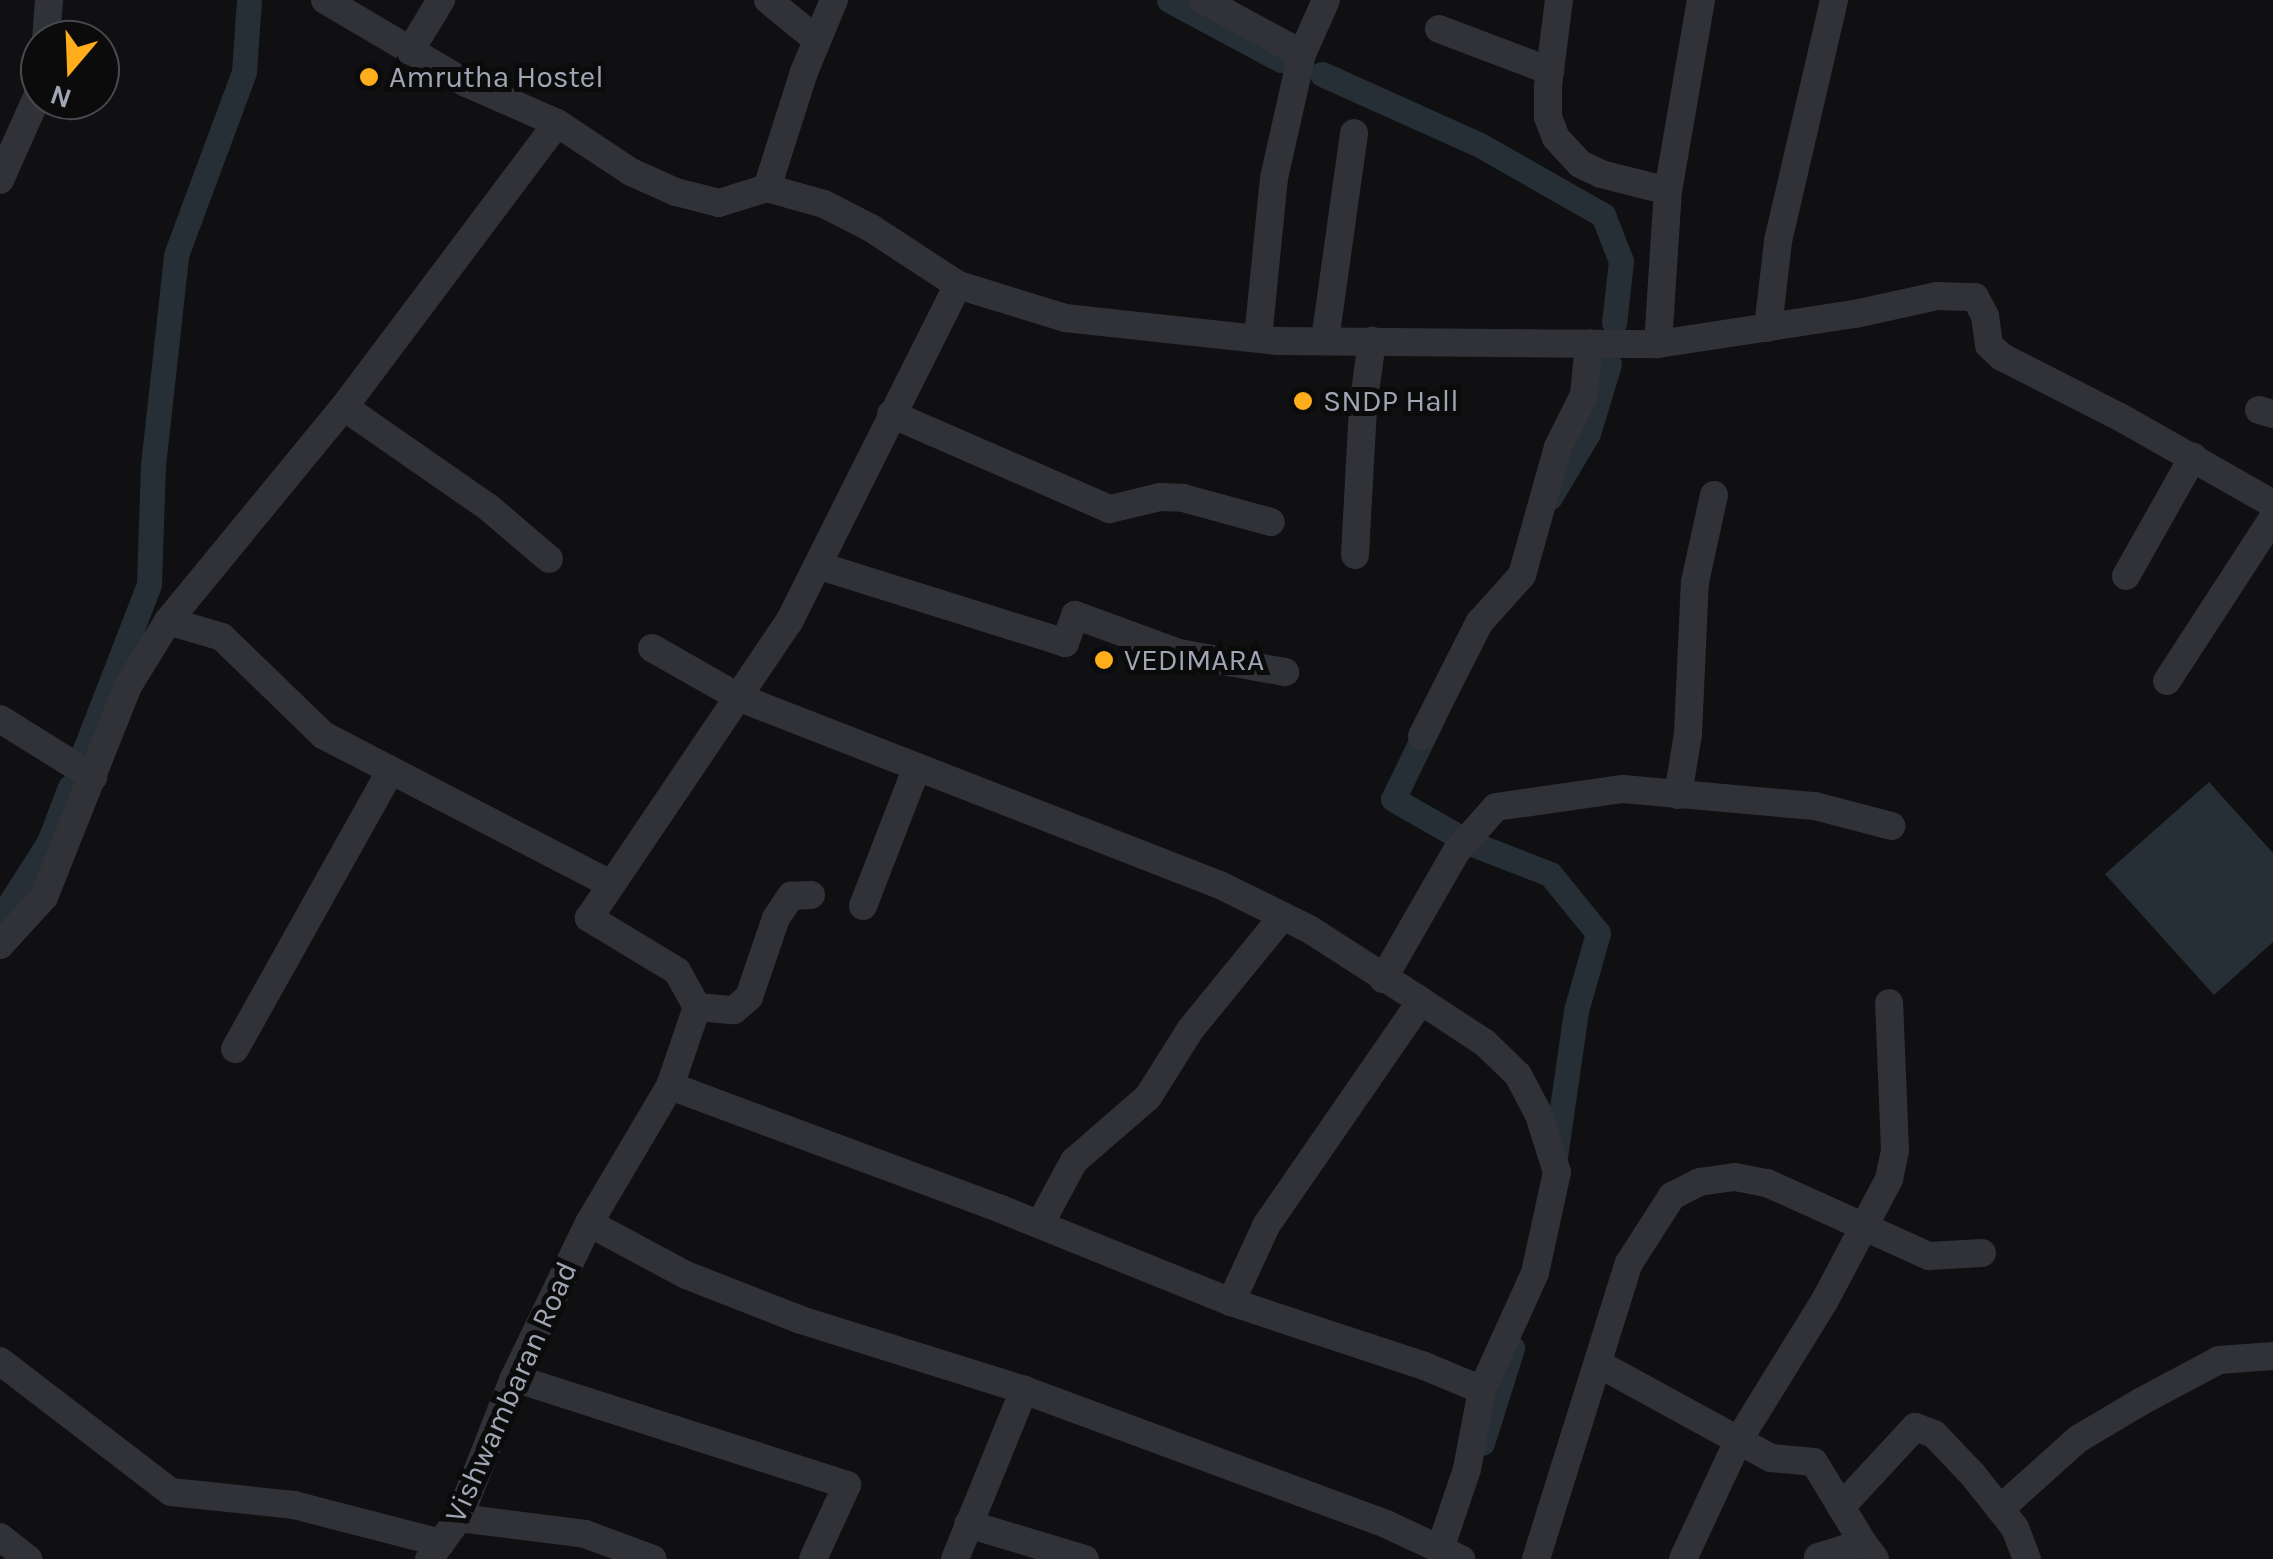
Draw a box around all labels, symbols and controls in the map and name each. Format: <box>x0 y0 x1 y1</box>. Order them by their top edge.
north arrow <box>20 20 120 120</box>
place label: Amrutha Hostel <box>389 59 604 95</box>
marker: Amrutha Hostel <box>358 66 380 88</box>
text: N <box>46 78 76 116</box>
place label: SNDP Hall <box>1323 383 1459 419</box>
marker: SNDP Hall <box>1292 390 1314 412</box>
place label: VEDIMARA <box>1124 642 1264 678</box>
marker: VEDIMARA <box>1093 649 1115 671</box>
street label: Vishwambaran Road <box>437 1256 585 1528</box>

